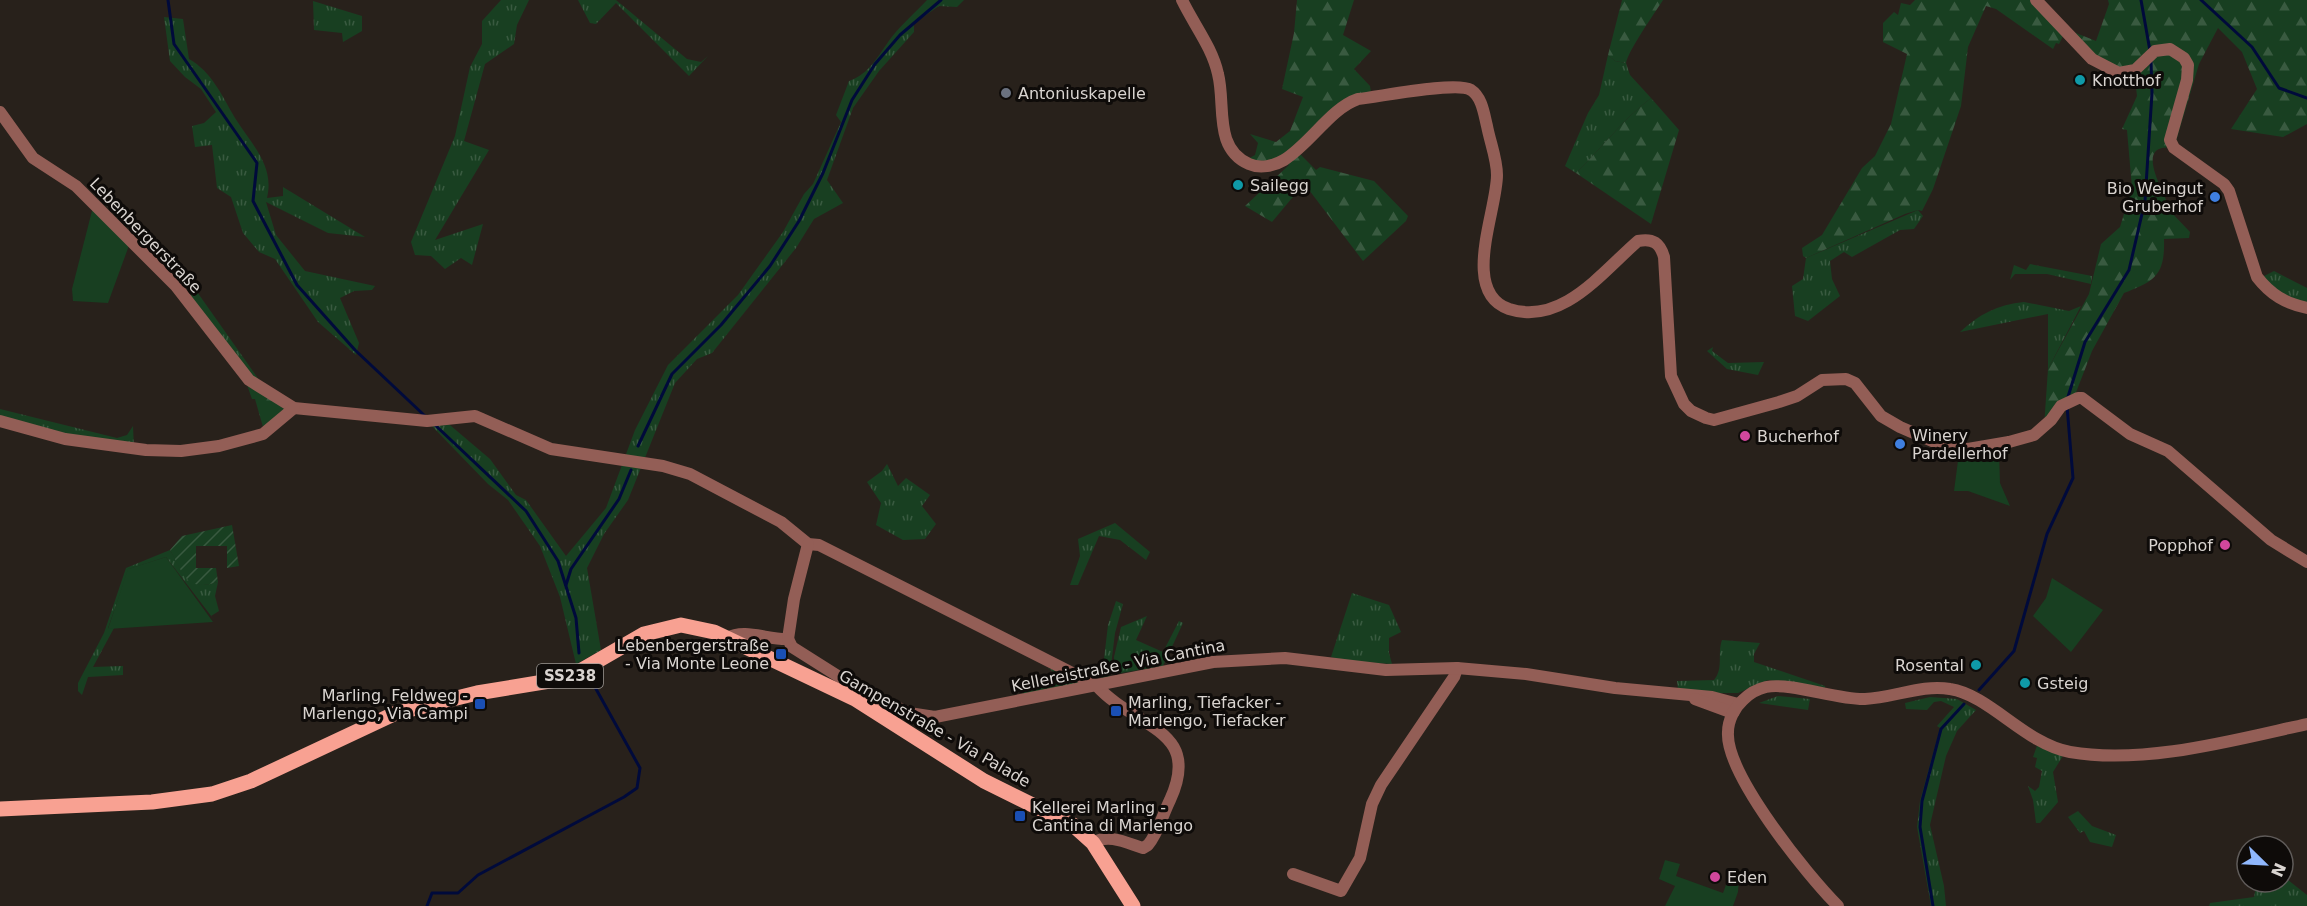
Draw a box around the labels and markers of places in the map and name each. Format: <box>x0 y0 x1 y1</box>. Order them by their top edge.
place label: Knotthof <box>2092 71 2161 90</box>
marker: Knotthof <box>2073 73 2087 87</box>
place label: Antoniuskapelle <box>1018 84 1146 103</box>
marker: Antoniuskapelle <box>999 86 1013 100</box>
place label: Sailegg <box>1250 176 1309 195</box>
marker: Sailegg <box>1231 178 1245 192</box>
place label: Bio Weingut Gruberhof <box>2107 179 2203 216</box>
marker: Bio Weingut Gruberhof <box>2208 190 2222 204</box>
place label: Winery Pardellerhof <box>1912 426 2008 463</box>
place label: Bucherhof <box>1757 427 1839 446</box>
marker: Bucherhof <box>1738 429 1752 443</box>
marker: Winery Pardellerhof <box>1893 437 1907 451</box>
place label: Popphof <box>2148 536 2213 555</box>
marker: Popphof <box>2218 538 2232 552</box>
place label: Lebenbergerstraße - Via Monte Leone <box>617 636 769 673</box>
marker: Lebenbergerstraße - Via Monte Leone <box>774 647 788 661</box>
place label: Rosental <box>1895 656 1964 675</box>
marker: Rosental <box>1969 658 1983 672</box>
place label: Gsteig <box>2037 674 2088 693</box>
marker: Gsteig <box>2018 676 2032 690</box>
place label: Marling, Feldweg - Marlengo, Via Campi <box>302 686 468 723</box>
place label: Marling, Tiefacker - Marlengo, Tiefacker <box>1128 693 1286 730</box>
marker: Marling, Feldweg - Marlengo, Via Campi <box>473 697 487 711</box>
marker: Marling, Tiefacker - Marlengo, Tiefacker <box>1109 704 1123 718</box>
place label: Kellerei Marling - Cantina di Marlengo <box>1032 798 1193 835</box>
marker: Kellerei Marling - Cantina di Marlengo <box>1013 809 1027 823</box>
place label: Eden <box>1727 868 1767 887</box>
marker: Eden <box>1708 870 1722 884</box>

